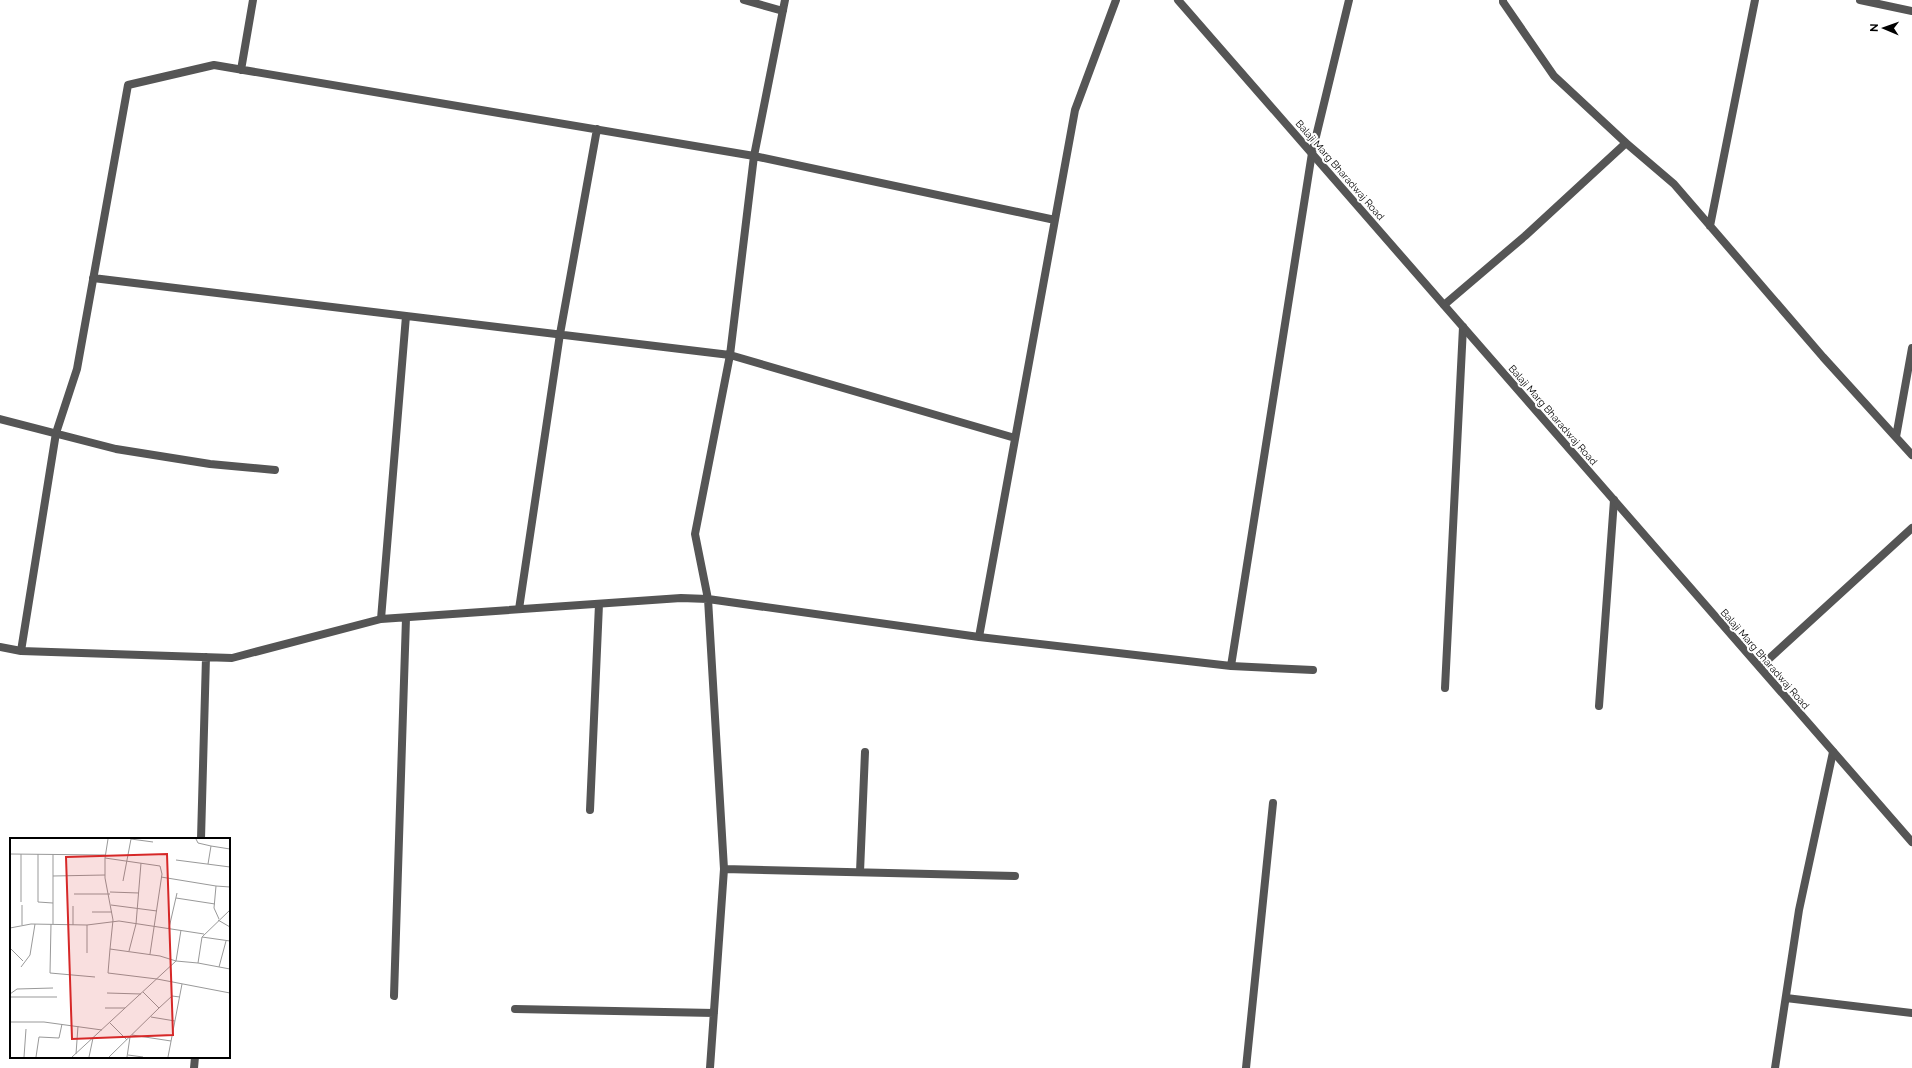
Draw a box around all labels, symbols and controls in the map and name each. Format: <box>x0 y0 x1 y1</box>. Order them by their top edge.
north arrow <box>1864 8 1904 48</box>
text: N <box>1868 23 1881 32</box>
street label: Balaji Marg Bharadwaj Road <box>1294 118 1386 222</box>
street label: Balaji Marg Bharadwaj Road <box>1507 363 1599 467</box>
street label: Balaji Marg Bharadwaj Road <box>1719 607 1811 711</box>
inset map <box>10 838 230 1058</box>

